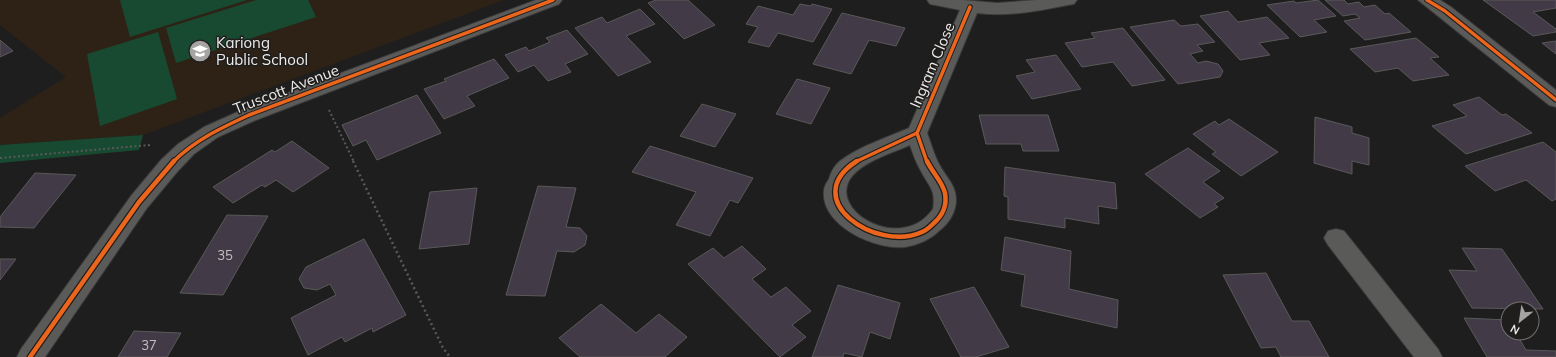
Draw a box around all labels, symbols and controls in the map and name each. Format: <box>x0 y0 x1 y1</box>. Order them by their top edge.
street label: Ingram Close <box>905 19 959 111</box>
place label: Kariong Public School <box>216 33 308 69</box>
school or university icon: Kariong Public School <box>187 38 213 64</box>
street label: Truscott Avenue <box>230 60 342 118</box>
house number: 35 <box>217 247 233 263</box>
north arrow <box>1500 301 1540 341</box>
text: N <box>1508 322 1522 338</box>
house number: 37 <box>141 337 157 353</box>

